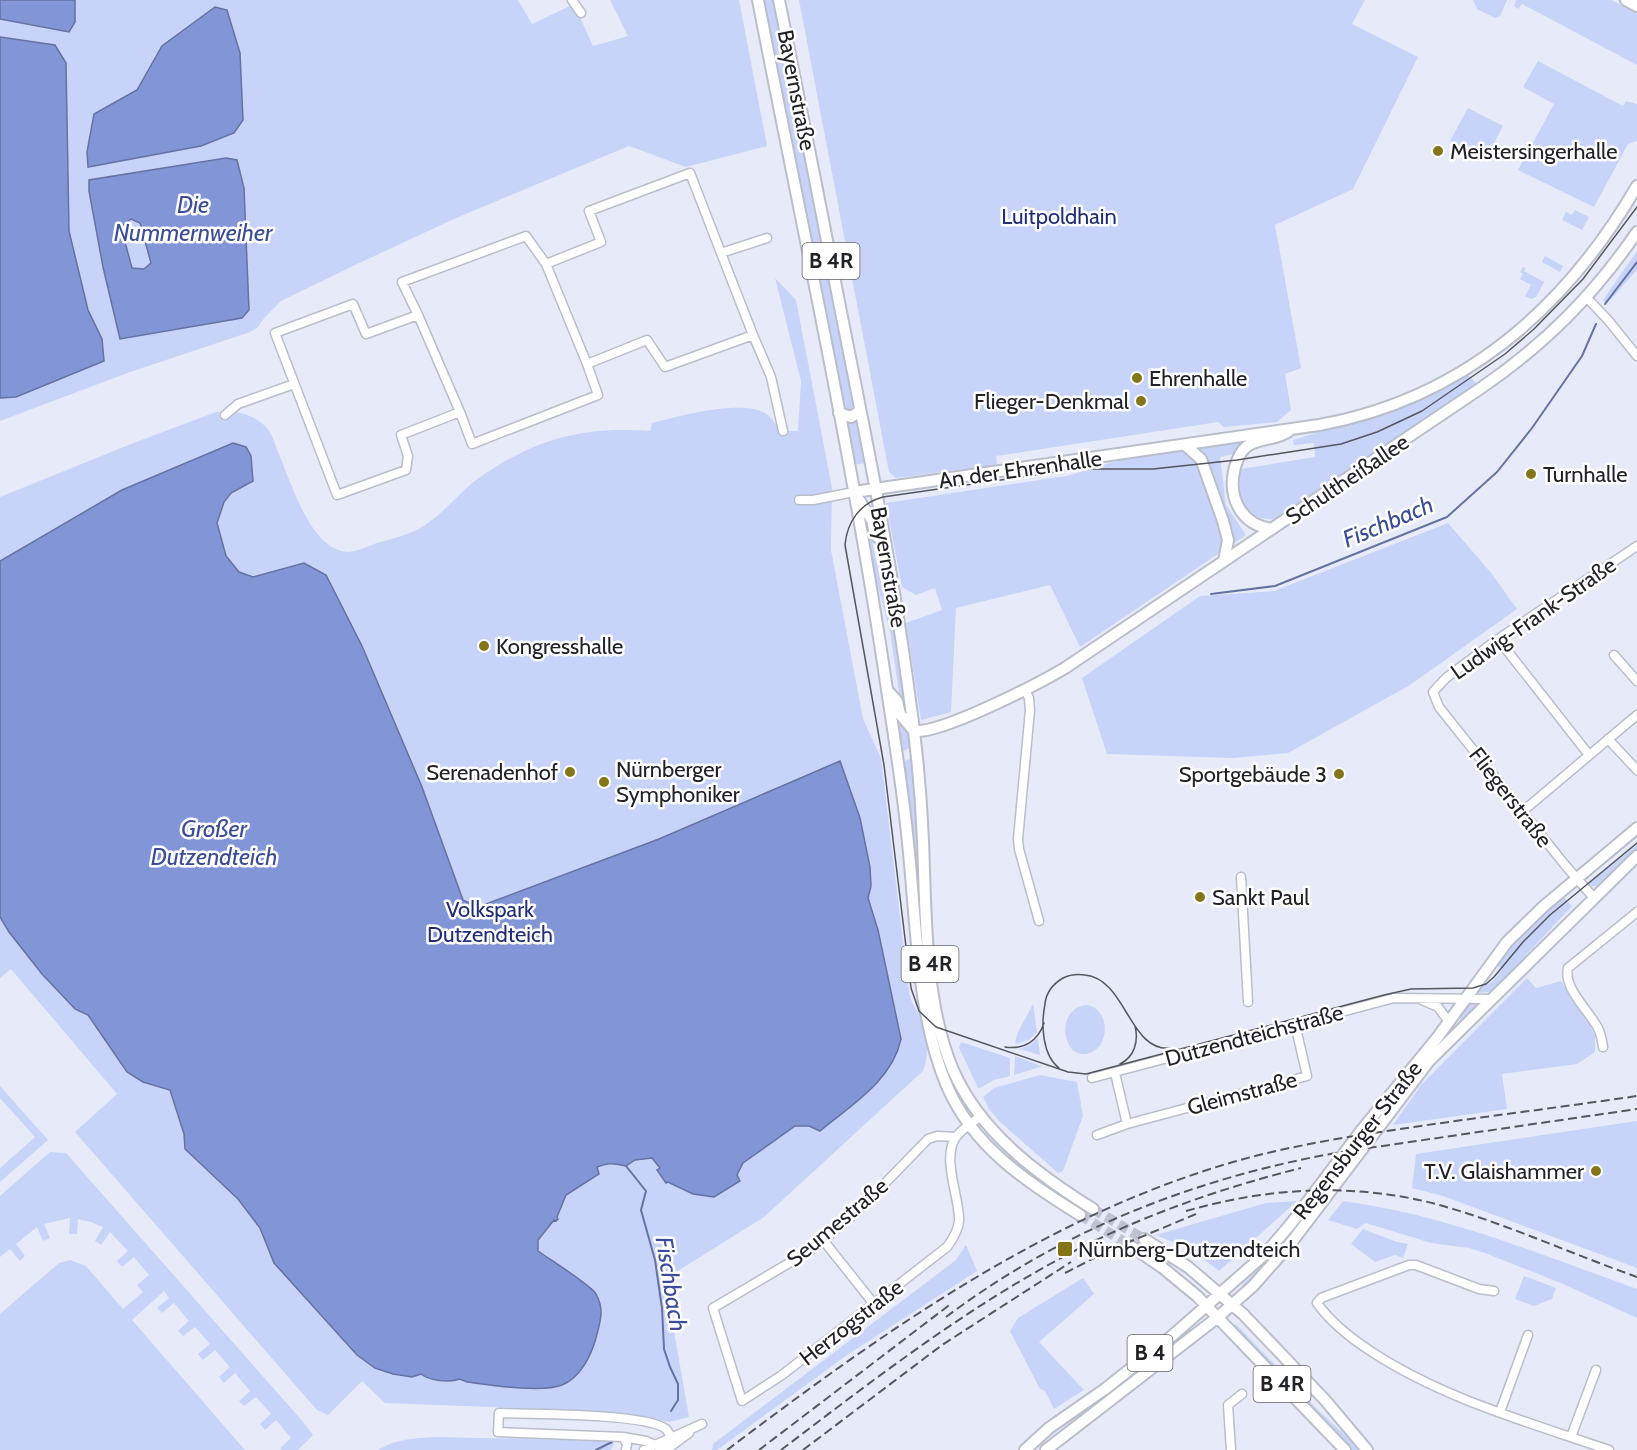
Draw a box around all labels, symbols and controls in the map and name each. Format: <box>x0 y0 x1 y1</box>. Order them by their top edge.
street label: Bayernstraße <box>772 27 821 153</box>
place label: Meistersingerhalle <box>1450 138 1617 165</box>
marker: Meistersingerhalle <box>1431 144 1445 158</box>
water label: Die Nummernweiher <box>114 190 274 247</box>
park label: Luitpoldhain <box>1001 203 1117 230</box>
road number: B 4R <box>802 243 860 279</box>
place label: Ehrenhalle <box>1149 365 1247 392</box>
marker: Ehrenhalle <box>1130 371 1144 385</box>
place label: Flieger-Denkmal <box>974 388 1130 415</box>
marker: Flieger-Denkmal <box>1134 394 1148 408</box>
street label: Schultheißallee <box>1281 428 1414 531</box>
street label: An der Ehrenhalle <box>937 445 1103 494</box>
place label: Turnhalle <box>1543 461 1628 488</box>
marker: Turnhalle <box>1524 467 1538 481</box>
water label: Fischbach <box>1338 490 1438 554</box>
street label: Bayernstraße <box>865 504 912 630</box>
street label: Ludwig-Frank-Straße <box>1446 551 1621 686</box>
place label: Kongresshalle <box>496 633 623 660</box>
marker: Kongresshalle <box>477 639 491 653</box>
street label: Fliegerstraße <box>1463 742 1558 853</box>
place label: Nürnberger Symphoniker <box>616 756 740 808</box>
place label: Serenadenhof <box>426 759 558 786</box>
place label: Sportgebäude 3 <box>1179 761 1327 788</box>
marker: Serenadenhof <box>563 765 577 779</box>
marker: Sportgebäude 3 <box>1332 767 1346 781</box>
marker: Nürnberger Symphoniker <box>597 775 611 789</box>
water label: Großer Dutzendteich <box>151 814 277 871</box>
place label: Sankt Paul <box>1212 884 1310 911</box>
marker: Sankt Paul <box>1193 890 1207 904</box>
park label: Volkspark Dutzendteich <box>427 896 553 948</box>
road number: B 4R <box>902 946 958 982</box>
street label: Dutzendteichstraße <box>1162 999 1346 1072</box>
street label: Regensburger Straße <box>1287 1056 1428 1225</box>
street label: Gleimstraße <box>1184 1066 1300 1121</box>
place label: T.V. Glaishammer <box>1424 1158 1584 1185</box>
marker: T.V. Glaishammer <box>1589 1164 1603 1178</box>
street label: Seumestraße <box>781 1172 893 1273</box>
water label: Fischbach <box>650 1234 693 1333</box>
place label: Nürnberg-Dutzendteich <box>1078 1236 1300 1263</box>
marker: Nürnberg-Dutzendteich <box>1056 1240 1074 1258</box>
street label: Herzogstraße <box>794 1273 909 1371</box>
road number: B 4 <box>1128 1335 1172 1371</box>
road number: B 4R <box>1254 1366 1310 1402</box>

